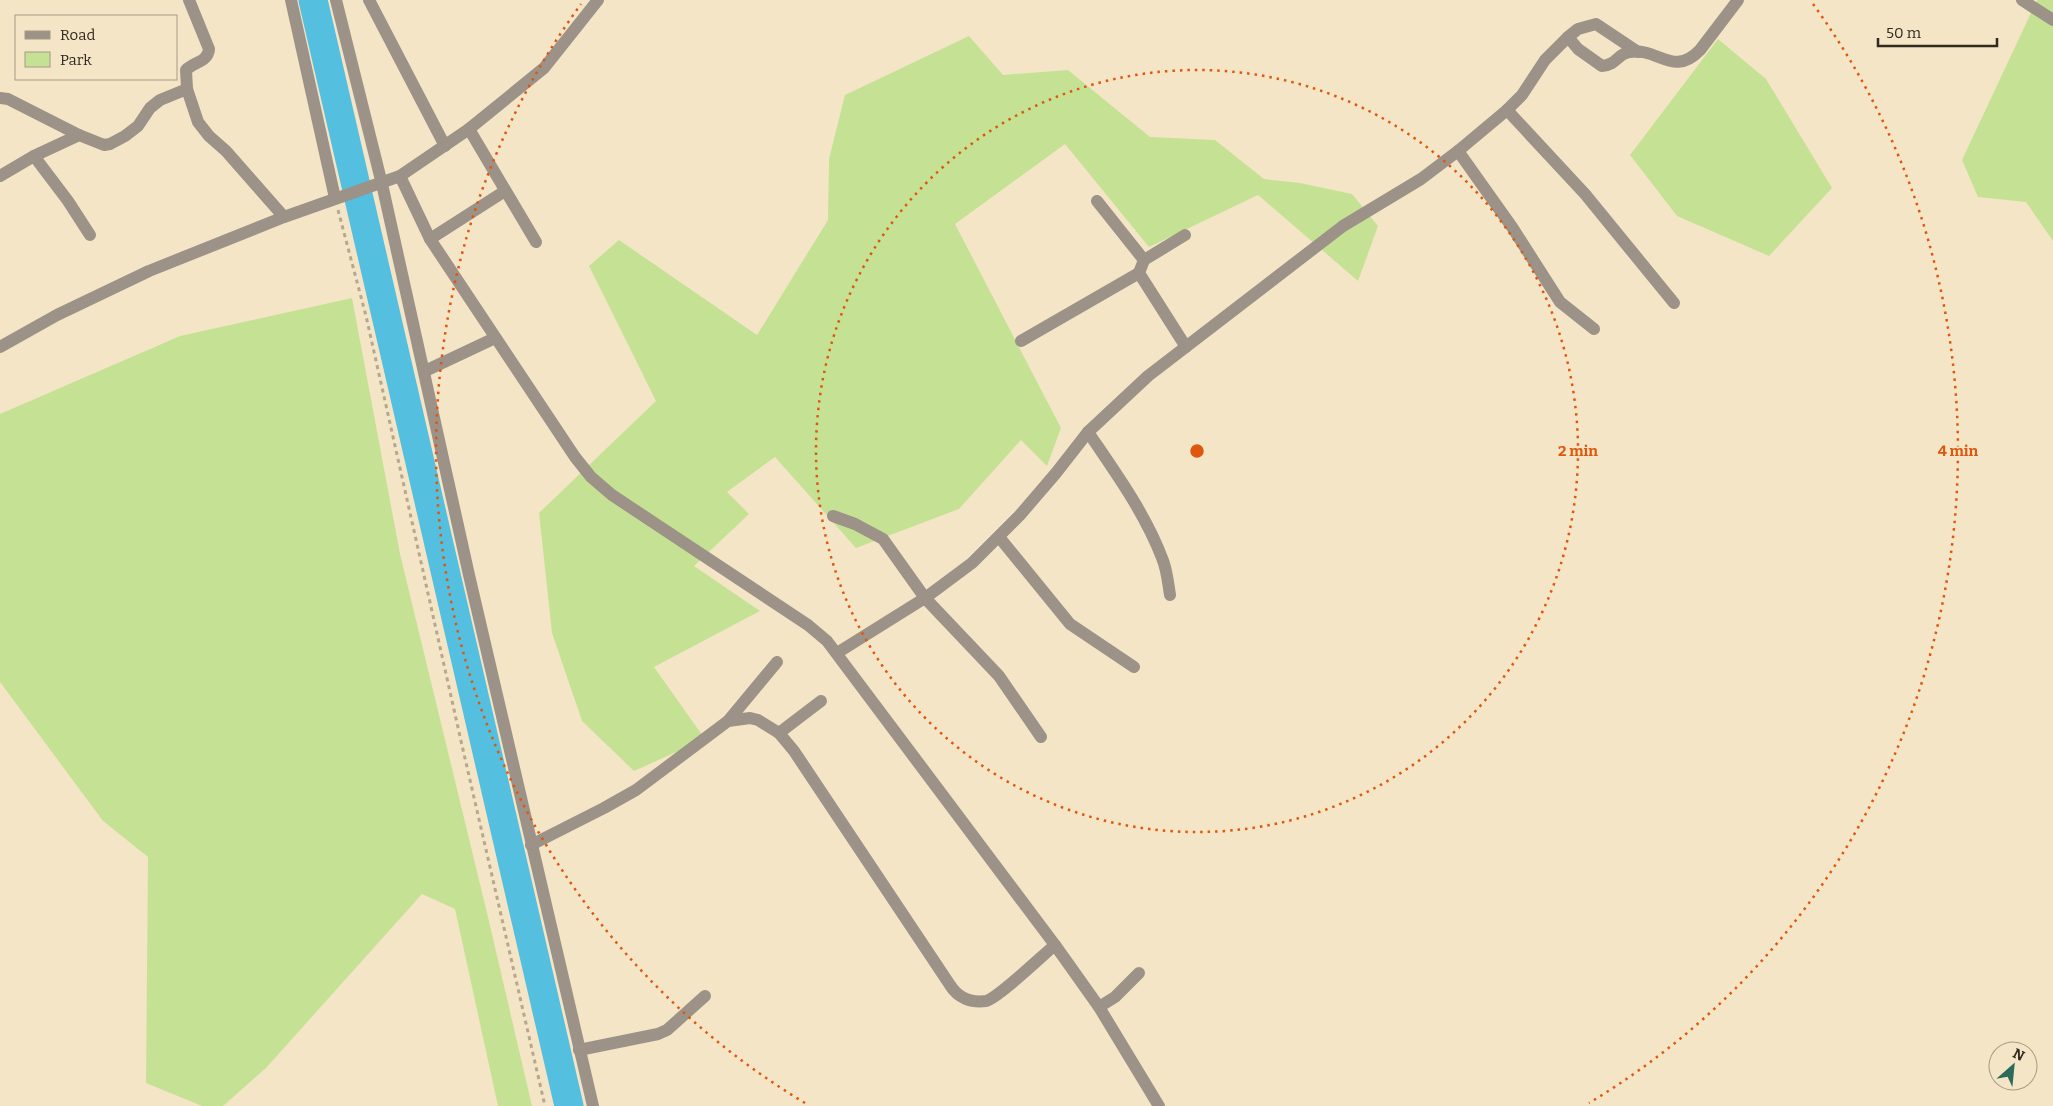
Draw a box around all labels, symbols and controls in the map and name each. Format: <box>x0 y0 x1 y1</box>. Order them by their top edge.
legend <box>15 15 178 80</box>
scale bar <box>1878 15 1997 47</box>
text: 50 m <box>1886 24 1922 42</box>
text: Road <box>60 26 95 44</box>
text: Park <box>60 51 92 69</box>
centre of rings <box>1188 442 1206 460</box>
text: 2 min <box>1558 442 1598 460</box>
text: 4 min <box>1938 442 1979 460</box>
north arrow <box>1988 1041 2038 1091</box>
text: N <box>2010 1045 2028 1065</box>

